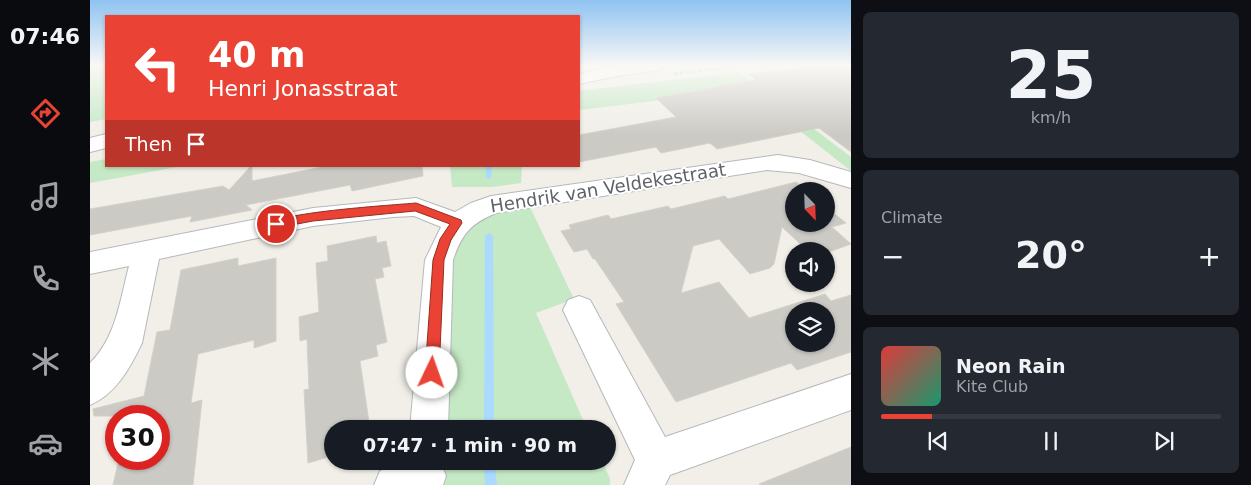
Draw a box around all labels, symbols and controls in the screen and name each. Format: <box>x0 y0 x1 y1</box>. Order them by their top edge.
text: 07:46 <box>10 24 80 49</box>
icon: left <box>125 35 190 100</box>
text: 40 m <box>208 35 305 75</box>
text: 25 <box>1006 38 1096 113</box>
text: Henri Jonasstraat <box>208 76 398 101</box>
icon: directions <box>28 96 63 131</box>
text: km/h <box>1031 108 1071 127</box>
icon: arrive <box>182 130 210 158</box>
text: Then <box>125 133 172 155</box>
street label: Hendrik van Veldekestraat <box>489 159 727 217</box>
icon: music <box>28 179 63 214</box>
north arrow <box>785 182 835 232</box>
map controls <box>785 182 835 352</box>
pin <box>255 203 297 245</box>
text: Climate <box>881 208 943 227</box>
icon: arrive <box>262 210 290 238</box>
text: 20° <box>1015 233 1087 277</box>
text: − <box>881 240 904 273</box>
text: + <box>1198 240 1221 273</box>
button: sound <box>785 242 835 292</box>
icon: phone <box>28 261 63 296</box>
button: layers <box>785 302 835 352</box>
icon: climate <box>28 344 63 379</box>
position arrow <box>405 346 457 398</box>
text: Neon Rain <box>956 355 1065 377</box>
text: Kite Club <box>956 377 1028 396</box>
speed limit sign: 30 <box>105 405 170 470</box>
icon: car <box>28 426 63 461</box>
icon: previous <box>924 427 952 455</box>
icon: pause <box>1037 427 1065 455</box>
icon: next <box>1150 427 1178 455</box>
text: 07:47 · 1 min · 90 m <box>363 434 577 456</box>

